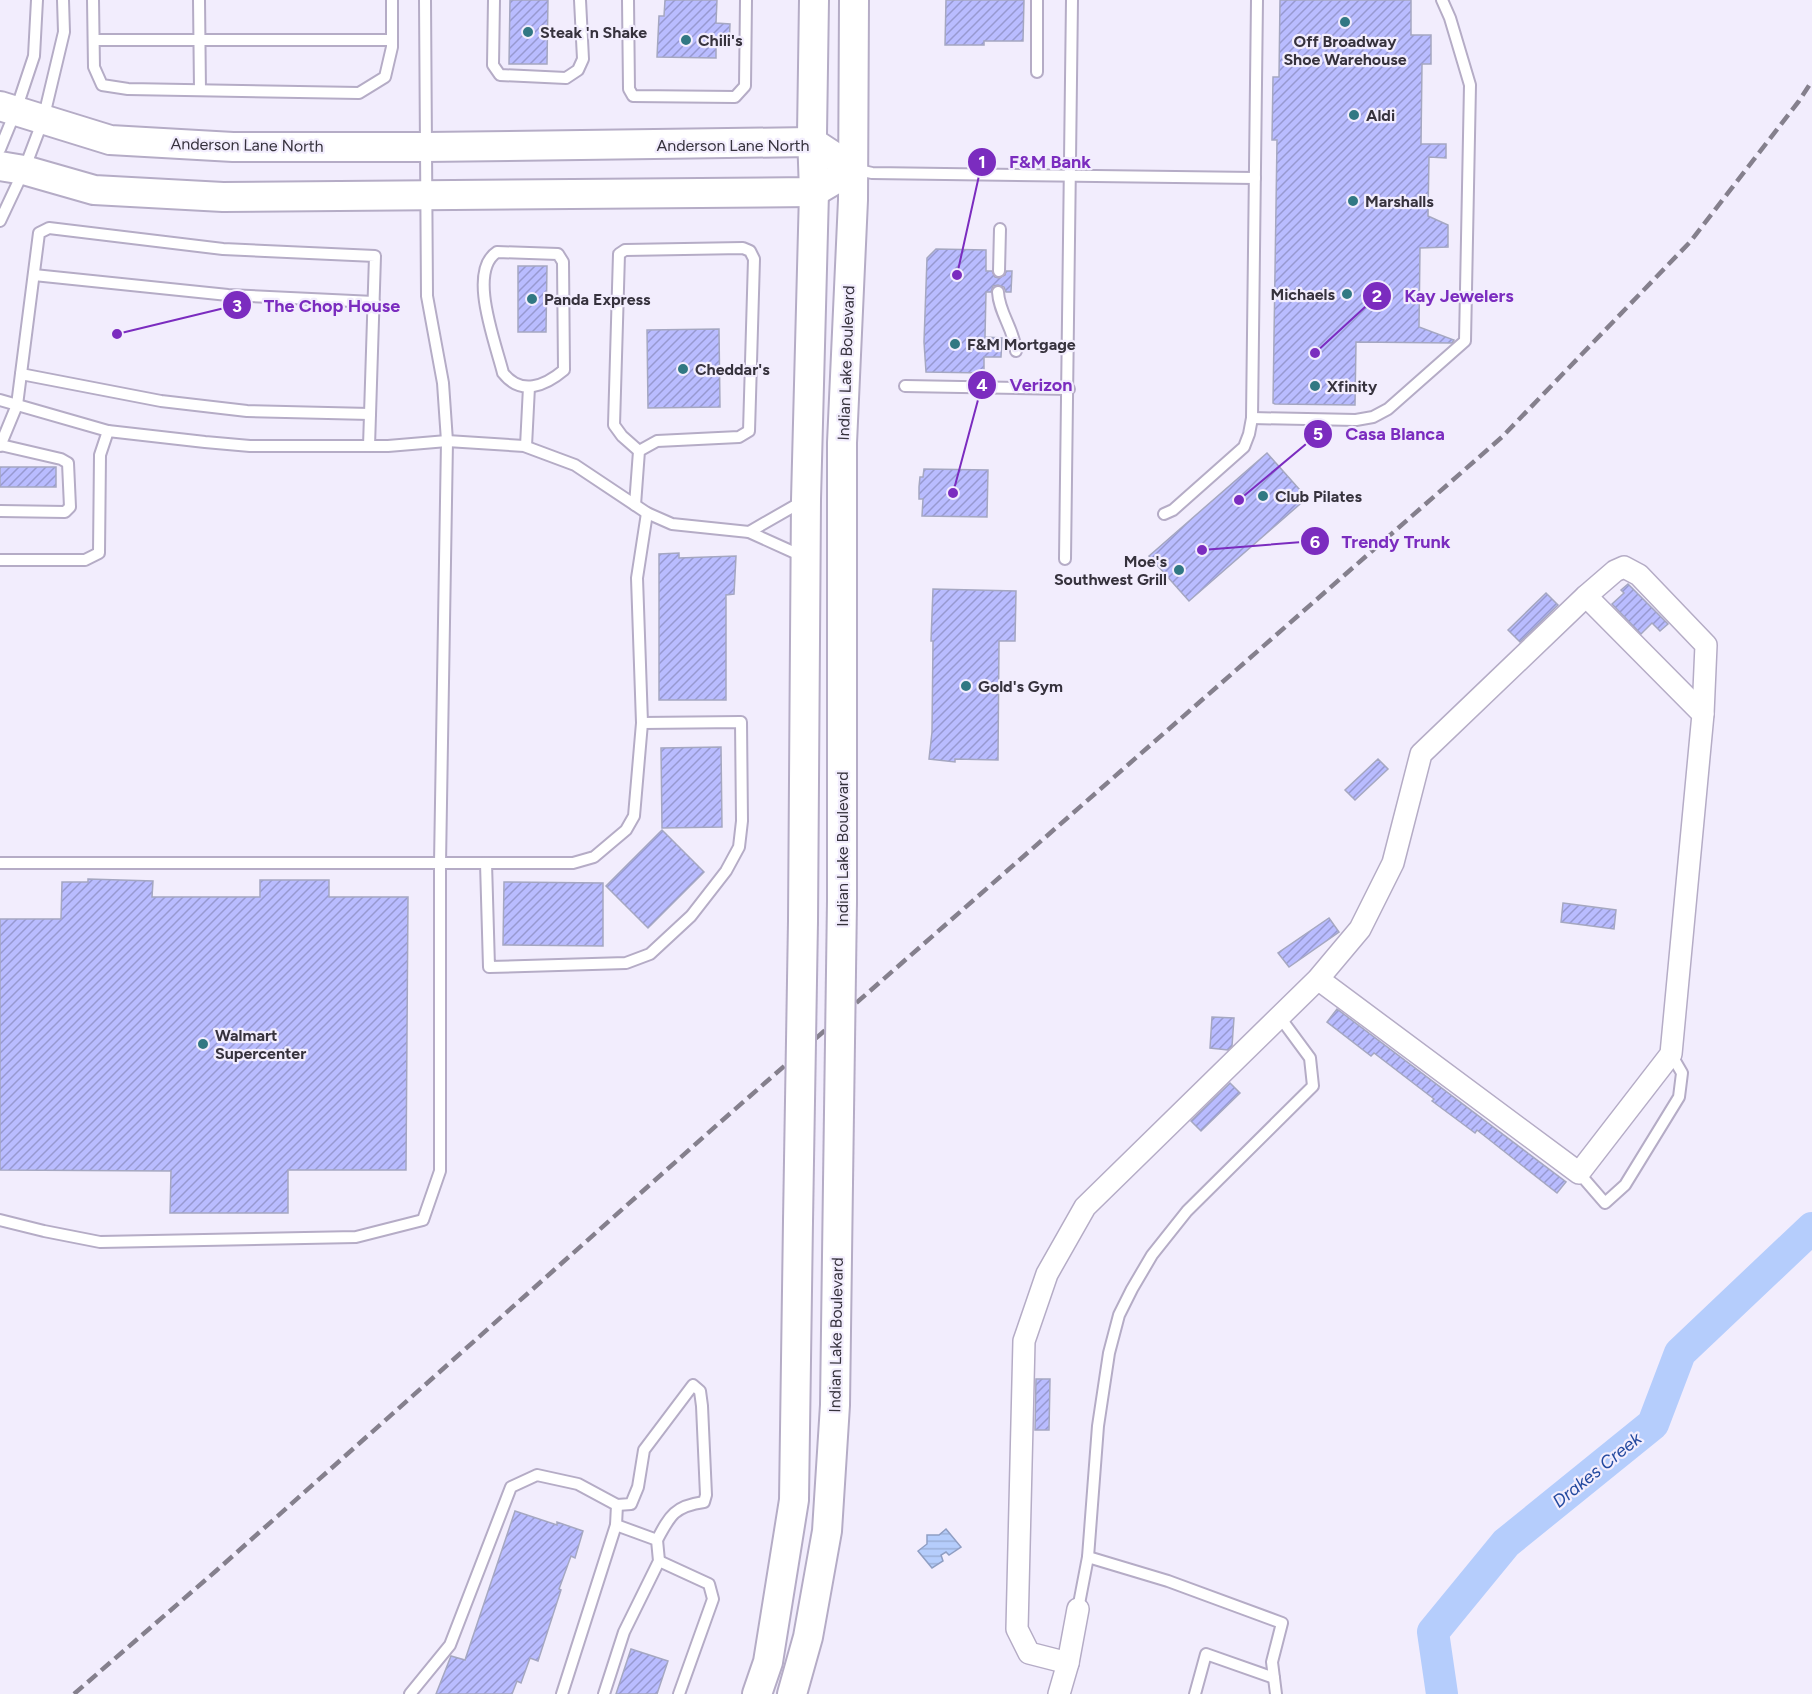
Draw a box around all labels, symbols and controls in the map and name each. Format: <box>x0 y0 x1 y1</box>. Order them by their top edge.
marker: Off Broadway Shoe Warehouse <box>1338 15 1352 29</box>
place label: Steak 'n Shake <box>540 23 647 42</box>
marker: Steak 'n Shake <box>521 25 535 39</box>
place label: Chili's <box>698 31 743 50</box>
place label: Off Broadway Shoe Warehouse <box>1283 32 1407 69</box>
marker: Chili's <box>679 33 693 47</box>
place label: Aldi <box>1366 106 1395 125</box>
marker: Aldi <box>1347 108 1361 122</box>
street label: Anderson Lane North <box>170 134 324 156</box>
street label: Anderson Lane North <box>656 136 810 155</box>
callout: F&M Bank <box>967 144 1103 180</box>
text: 1 <box>978 151 986 173</box>
text: F&M Bank <box>1009 151 1091 173</box>
place label: Marshalls <box>1365 192 1434 211</box>
marker: Marshalls <box>1346 194 1360 208</box>
callout: Kay Jewelers <box>1362 278 1525 314</box>
street label: Indian Lake Boulevard <box>834 285 858 441</box>
place label: Michaels <box>1270 285 1336 304</box>
text: 2 <box>1372 285 1382 307</box>
text: Kay Jewelers <box>1404 285 1514 307</box>
callout: The Chop House <box>222 287 412 323</box>
marker: Michaels <box>1340 287 1354 301</box>
place label: Panda Express <box>544 290 651 309</box>
marker: Panda Express <box>525 292 539 306</box>
text: 3 <box>232 295 242 317</box>
text: The Chop House <box>264 295 400 317</box>
place label: F&M Mortgage <box>967 335 1076 354</box>
marker: F&M Mortgage <box>948 337 962 351</box>
place label: Cheddar's <box>695 360 770 379</box>
marker: Cheddar's <box>676 362 690 376</box>
callout: Verizon <box>967 367 1084 403</box>
text: 4 <box>976 374 988 396</box>
text: Verizon <box>1009 374 1073 396</box>
place label: Xfinity <box>1327 377 1378 396</box>
marker: Xfinity <box>1308 379 1322 393</box>
callout: Casa Blanca <box>1303 416 1456 452</box>
text: 5 <box>1313 423 1323 445</box>
text: Casa Blanca <box>1345 423 1445 445</box>
place label: Club Pilates <box>1275 487 1362 506</box>
marker: Club Pilates <box>1256 489 1270 503</box>
callout: Trendy Trunk <box>1300 523 1463 559</box>
text: 6 <box>1310 531 1320 553</box>
text: Trendy Trunk <box>1342 531 1451 553</box>
place label: Moe's Southwest Grill <box>1054 552 1168 589</box>
marker: Moe's Southwest Grill <box>1172 563 1186 577</box>
place label: Gold's Gym <box>978 677 1063 696</box>
marker: Gold's Gym <box>959 679 973 693</box>
street label: Indian Lake Boulevard <box>833 771 852 927</box>
place label: Walmart Supercenter <box>215 1026 306 1063</box>
marker: Walmart Supercenter <box>196 1037 210 1051</box>
street label: Indian Lake Boulevard <box>825 1257 847 1413</box>
water label: Drakes Creek <box>1548 1427 1647 1513</box>

